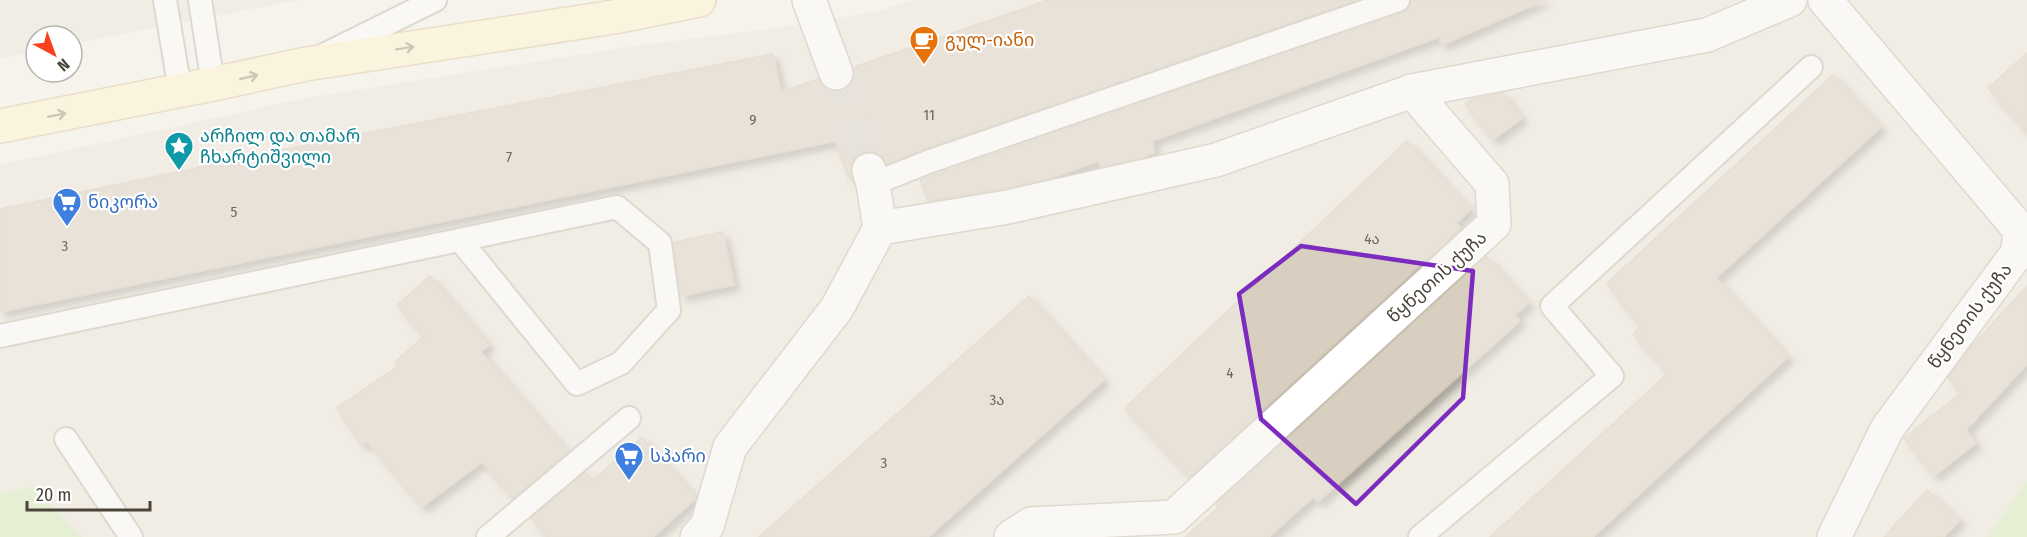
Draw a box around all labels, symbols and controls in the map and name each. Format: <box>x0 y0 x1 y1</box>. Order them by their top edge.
north arrow <box>24 24 84 84</box>
cafe icon: გულ-იანი <box>908 24 940 66</box>
place label: გულ-იანი <box>945 29 1034 51</box>
one-way arrow <box>395 43 415 54</box>
text: N <box>54 55 73 75</box>
one-way arrow <box>239 70 258 82</box>
house number: 11 <box>923 106 935 124</box>
one-way arrow <box>47 109 67 120</box>
house number: 9 <box>749 111 757 129</box>
place label: არჩილ და თამარ ჩხარტიშვილი <box>200 125 360 168</box>
place icon: არჩილ და თამარ ჩხარტიშვილი <box>163 130 195 172</box>
house number: 7 <box>506 148 512 166</box>
supermarket icon: ნიკორა <box>51 186 83 228</box>
place label: ნიკორა <box>88 191 158 213</box>
house number: 5 <box>231 203 238 221</box>
street label: წყნეთის ქუჩა <box>1383 227 1491 327</box>
house number: 4ა <box>1364 230 1380 248</box>
house number: 3 <box>62 237 69 255</box>
street label: წყნეთის ქუჩა <box>1923 259 2017 373</box>
house number: 4 <box>1226 364 1234 382</box>
house number: 3ა <box>989 391 1005 409</box>
supermarket icon: სპარი <box>613 440 645 482</box>
place label: სპარი <box>650 445 706 467</box>
house number: 3 <box>881 454 888 472</box>
scale bar <box>27 474 150 512</box>
text: 20 m <box>36 484 71 506</box>

